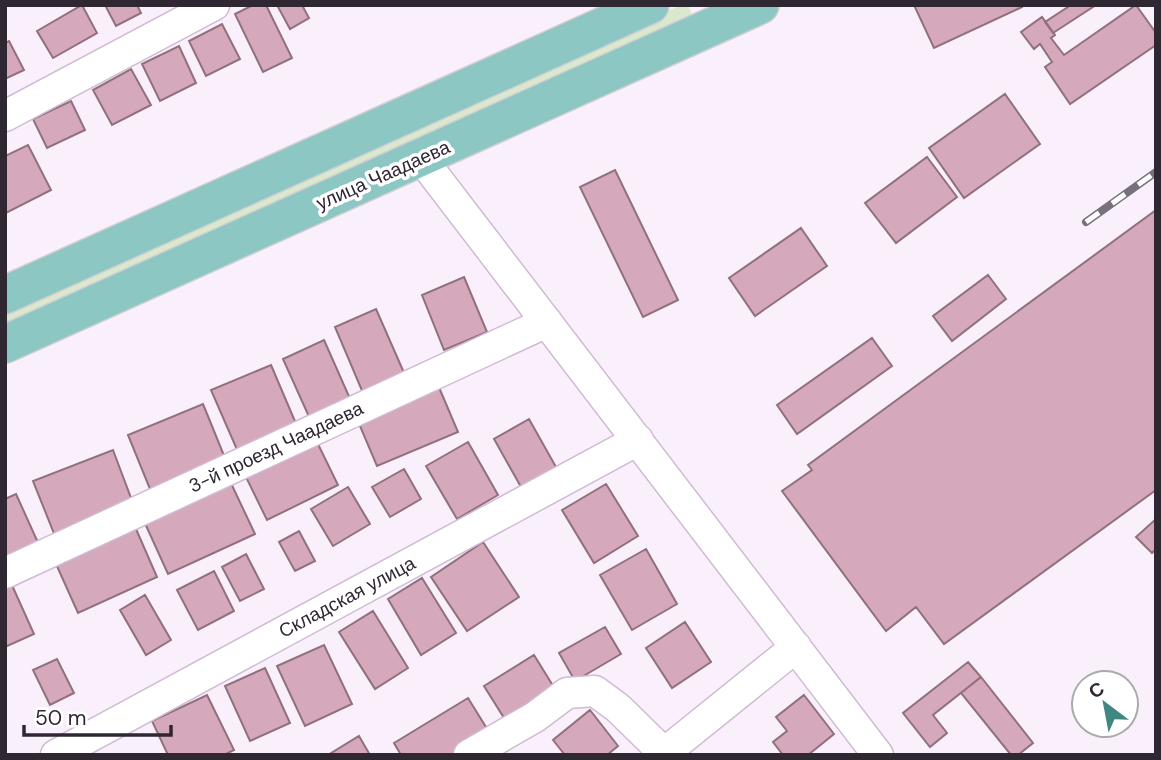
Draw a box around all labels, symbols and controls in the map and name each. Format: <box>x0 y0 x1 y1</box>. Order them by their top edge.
street label: улица Чаадаева <box>312 134 454 216</box>
street label: 3-й проезд Чаадаева <box>185 395 368 498</box>
street label: Складская улица <box>274 550 420 644</box>
north arrow <box>1070 669 1140 739</box>
text: С <box>1084 676 1109 704</box>
scale bar <box>24 694 172 738</box>
text: 50 m <box>35 704 86 732</box>

